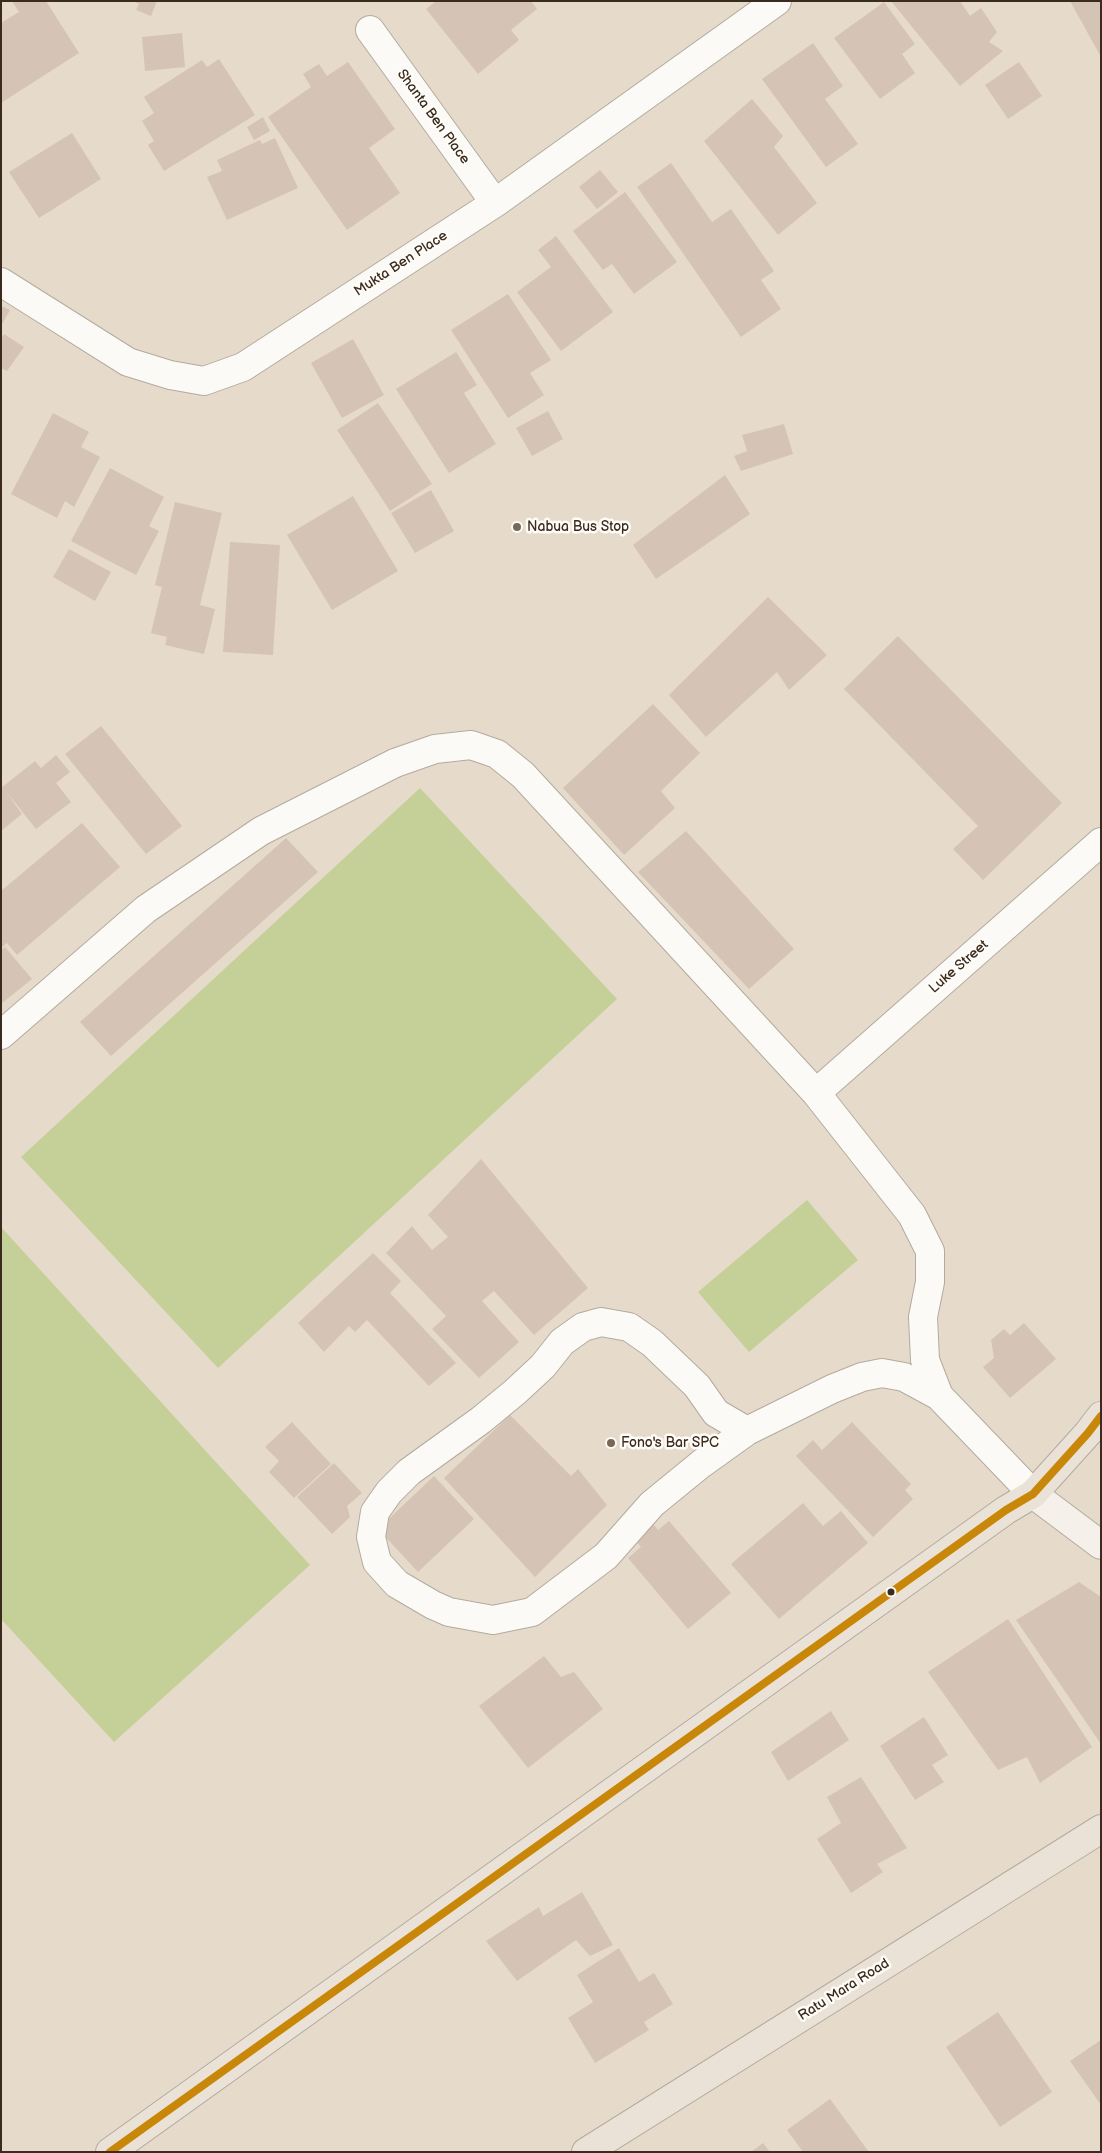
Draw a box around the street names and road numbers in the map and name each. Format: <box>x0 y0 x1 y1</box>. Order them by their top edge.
street label: Shanta Ben Place <box>393 66 473 168</box>
street label: Mukta Ben Place <box>351 228 451 300</box>
street label: Luke Street <box>926 937 992 997</box>
street label: Ratu Mara Road <box>795 1955 893 2025</box>

